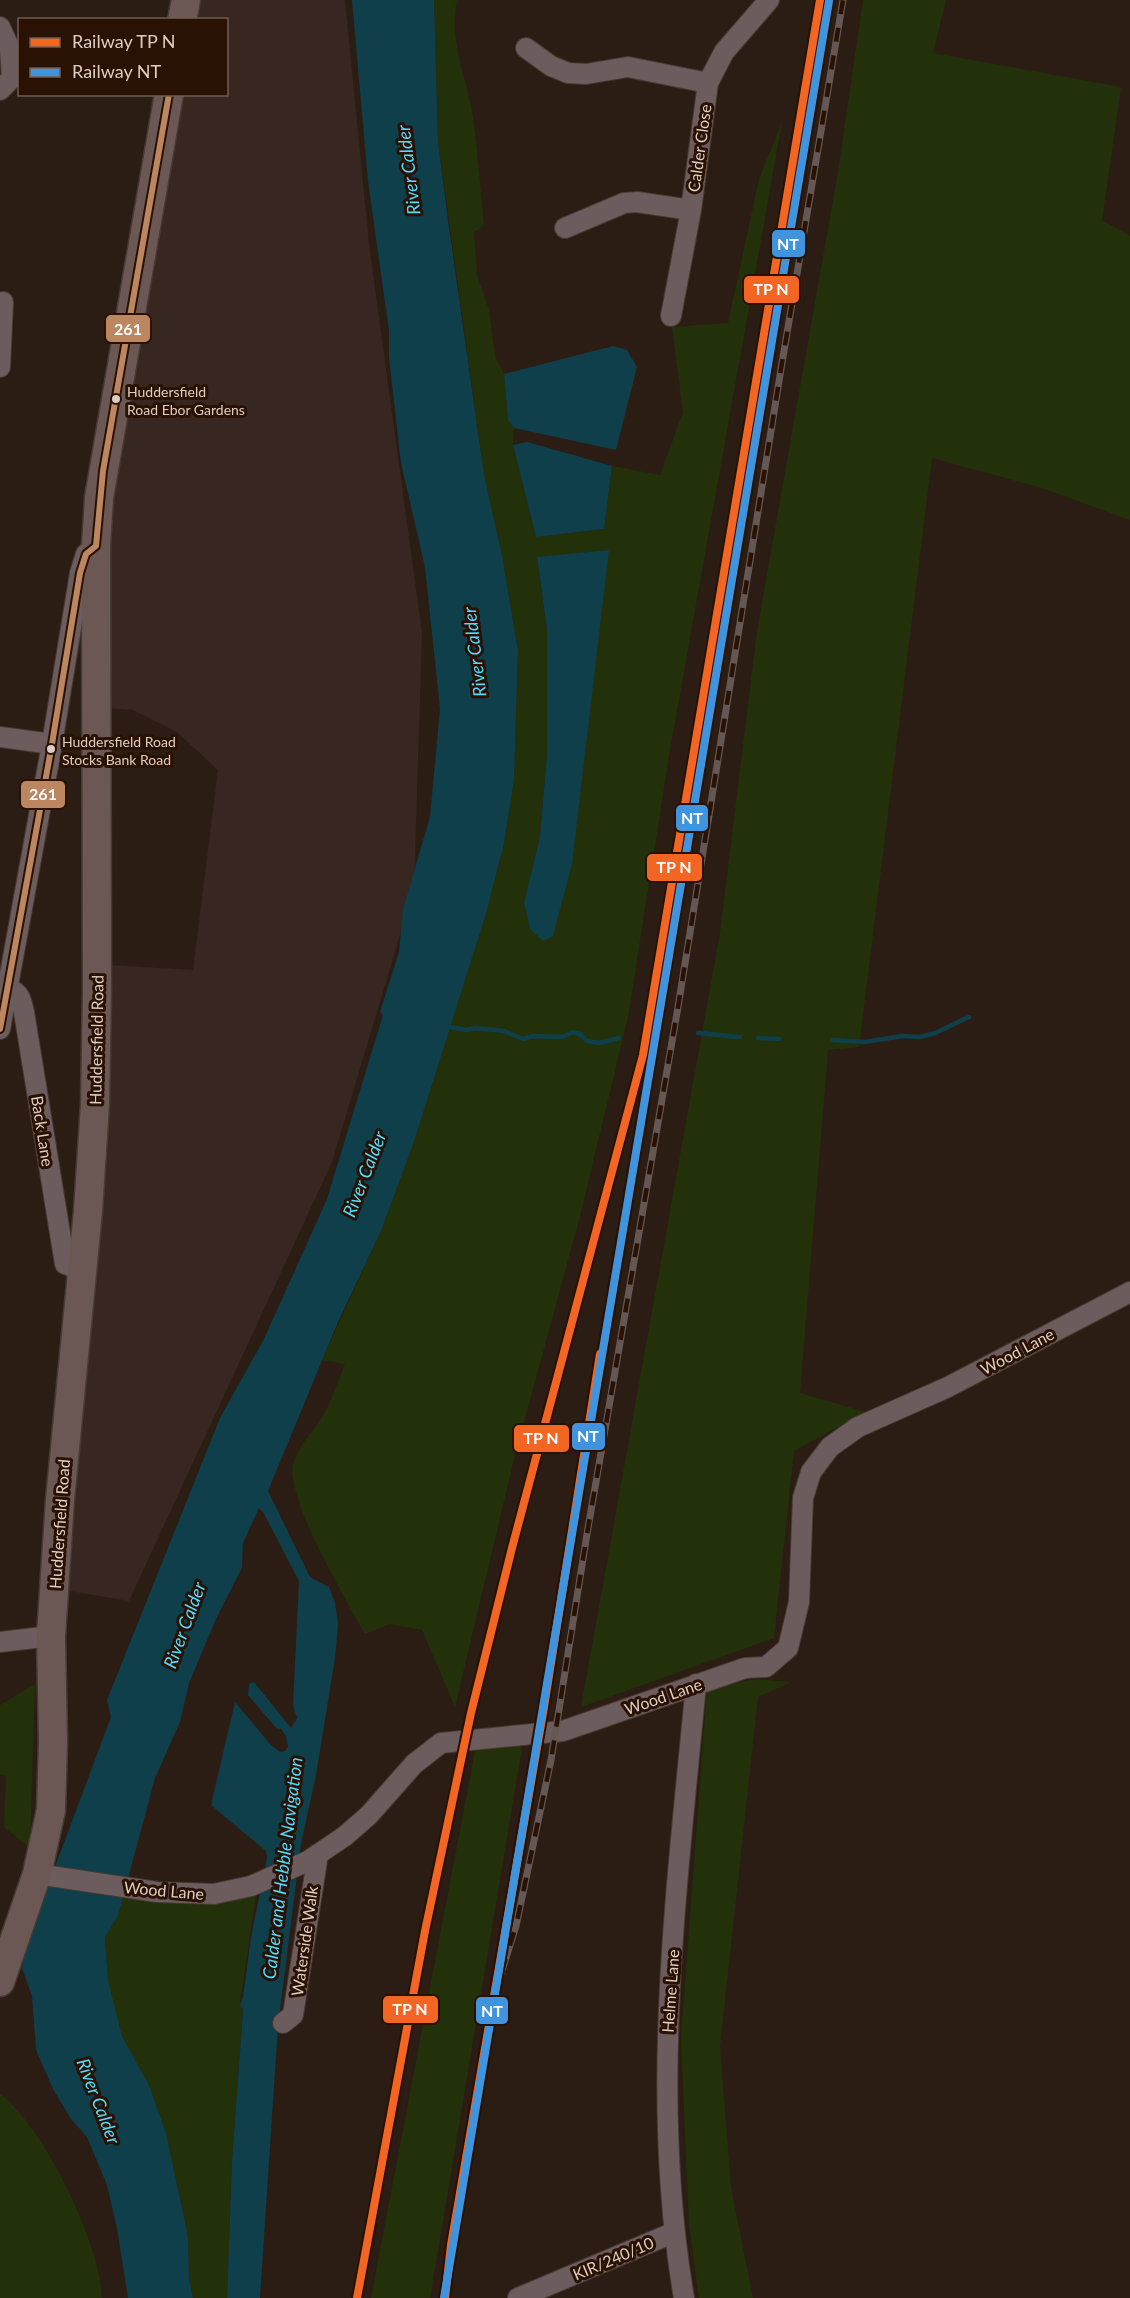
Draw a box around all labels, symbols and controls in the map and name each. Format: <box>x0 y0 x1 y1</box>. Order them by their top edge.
legend <box>18 18 228 96</box>
text: Railway TP N <box>72 30 176 52</box>
text: Railway NT <box>72 60 162 82</box>
street label: Calder Close <box>683 103 715 193</box>
water label: River Calder <box>391 123 424 216</box>
line badge: NT <box>771 229 806 258</box>
text: NT <box>777 234 799 253</box>
line badge: TP N <box>743 275 800 304</box>
text: TP N <box>753 279 789 298</box>
line badge: 261 <box>105 314 151 343</box>
text: 261 <box>114 319 142 338</box>
place label: Huddersfield Road Ebor Gardens <box>127 383 245 418</box>
marker: Huddersfield Road Ebor Gardens <box>110 393 122 405</box>
water label: River Calder <box>457 605 490 698</box>
place label: Huddersfield Road Stocks Bank Road <box>62 733 176 768</box>
marker: Huddersfield Road Stocks Bank Road <box>45 743 57 755</box>
line badge: 261 <box>20 780 66 809</box>
text: 261 <box>29 784 57 803</box>
line badge: NT <box>675 804 709 832</box>
text: NT <box>681 808 703 827</box>
line badge: TP N <box>646 853 703 882</box>
text: TP N <box>656 857 692 876</box>
street label: Huddersfield Road <box>85 975 107 1105</box>
street label: Back Lane <box>28 1094 58 1168</box>
water label: River Calder <box>338 1127 391 1220</box>
street label: Wood Lane <box>977 1324 1057 1378</box>
line badge: NT <box>571 1422 606 1451</box>
line badge: TP N <box>513 1424 570 1453</box>
text: NT <box>577 1426 599 1445</box>
text: TP N <box>523 1428 559 1447</box>
street label: Huddersfield Road <box>45 1458 73 1590</box>
water label: River Calder <box>158 1578 210 1671</box>
street label: Wood Lane <box>622 1674 704 1718</box>
water label: Calder and Hebble Navigation <box>257 1756 307 1980</box>
street label: Wood Lane <box>123 1877 205 1903</box>
street label: Waterside Walk <box>287 1884 321 1997</box>
street label: Helme Lane <box>658 1949 682 2033</box>
line badge: TP N <box>382 1995 439 2024</box>
line badge: NT <box>475 1996 509 2025</box>
text: TP N <box>392 1999 428 2018</box>
text: NT <box>481 2001 503 2020</box>
water label: River Calder <box>73 2055 126 2148</box>
street label: KIR/240/10 <box>570 2232 656 2284</box>

